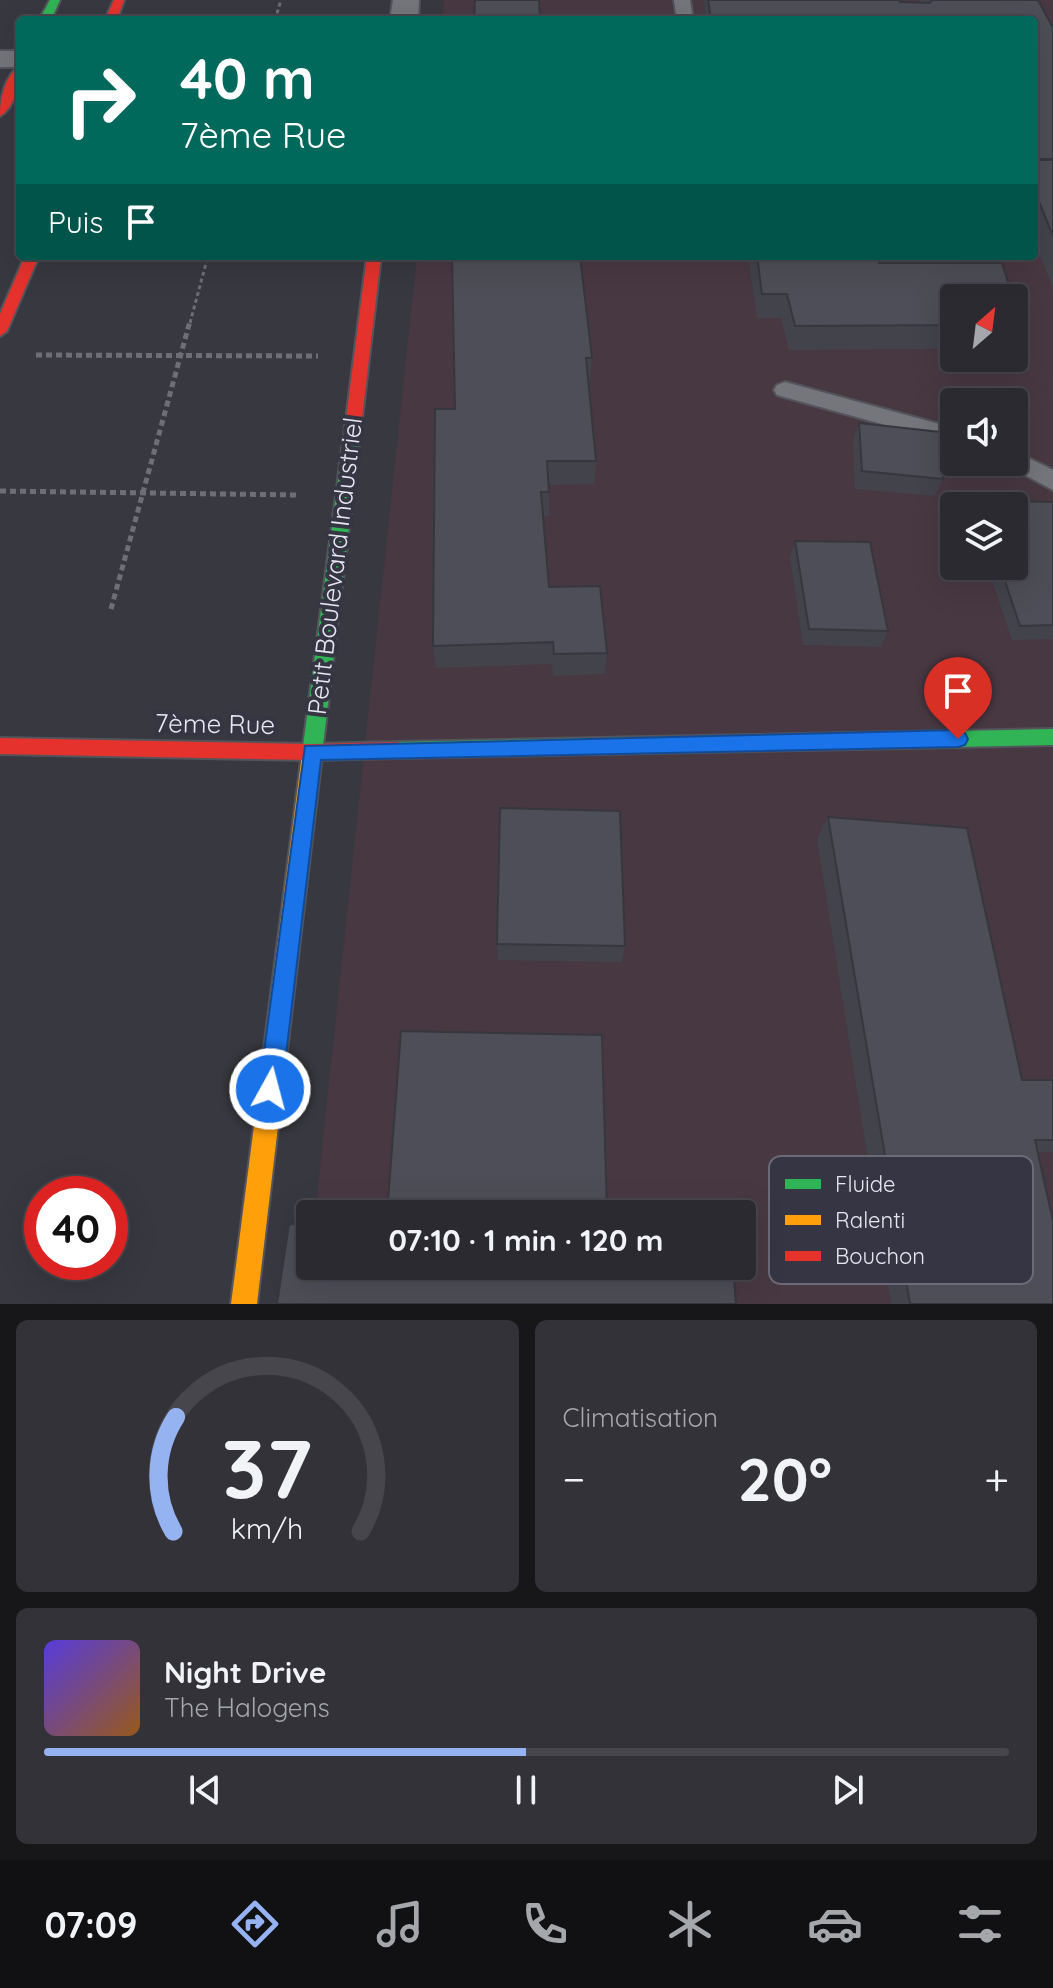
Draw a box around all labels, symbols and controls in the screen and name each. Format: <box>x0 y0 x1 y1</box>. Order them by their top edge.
text: 40 m <box>180 43 315 113</box>
icon: right <box>48 48 152 152</box>
text: 7ème Rue <box>180 112 346 157</box>
icon: arrive <box>119 200 163 244</box>
text: Puis <box>48 203 103 241</box>
north arrow <box>940 284 1028 372</box>
map controls <box>940 284 1028 580</box>
button: sound <box>940 388 1028 476</box>
street label: Petit Boulevard Industriel <box>300 415 369 717</box>
button: layers <box>940 492 1028 580</box>
pin <box>924 657 992 739</box>
icon: arrive <box>936 669 980 713</box>
street label: 7ème Rue <box>155 706 275 741</box>
position arrow <box>228 1047 312 1131</box>
legend <box>769 1156 1033 1284</box>
text: Fluide <box>835 1170 895 1198</box>
speed limit sign: 40 <box>24 1176 128 1280</box>
text: Ralenti <box>835 1206 905 1234</box>
text: 07:10 · 1 min · 120 m <box>389 1221 663 1259</box>
text: Bouchon <box>835 1242 925 1270</box>
text: Climatisation <box>563 1401 718 1434</box>
text: 37 <box>222 1415 312 1519</box>
text: 20° <box>738 1441 832 1516</box>
text: − <box>563 1451 585 1506</box>
text: + <box>984 1451 1009 1506</box>
text: km/h <box>231 1510 304 1546</box>
text: Night Drive <box>164 1653 326 1691</box>
text: The Halogens <box>164 1691 330 1724</box>
icon: previous <box>183 1768 227 1812</box>
icon: pause <box>504 1768 548 1812</box>
icon: next <box>826 1768 870 1812</box>
icon: directions <box>227 1896 283 1952</box>
icon: music <box>372 1896 428 1952</box>
icon: phone <box>517 1896 573 1952</box>
icon: climate <box>662 1896 718 1952</box>
icon: car <box>807 1896 863 1952</box>
icon: filters <box>952 1896 1008 1952</box>
text: 07:09 <box>45 1902 137 1947</box>

